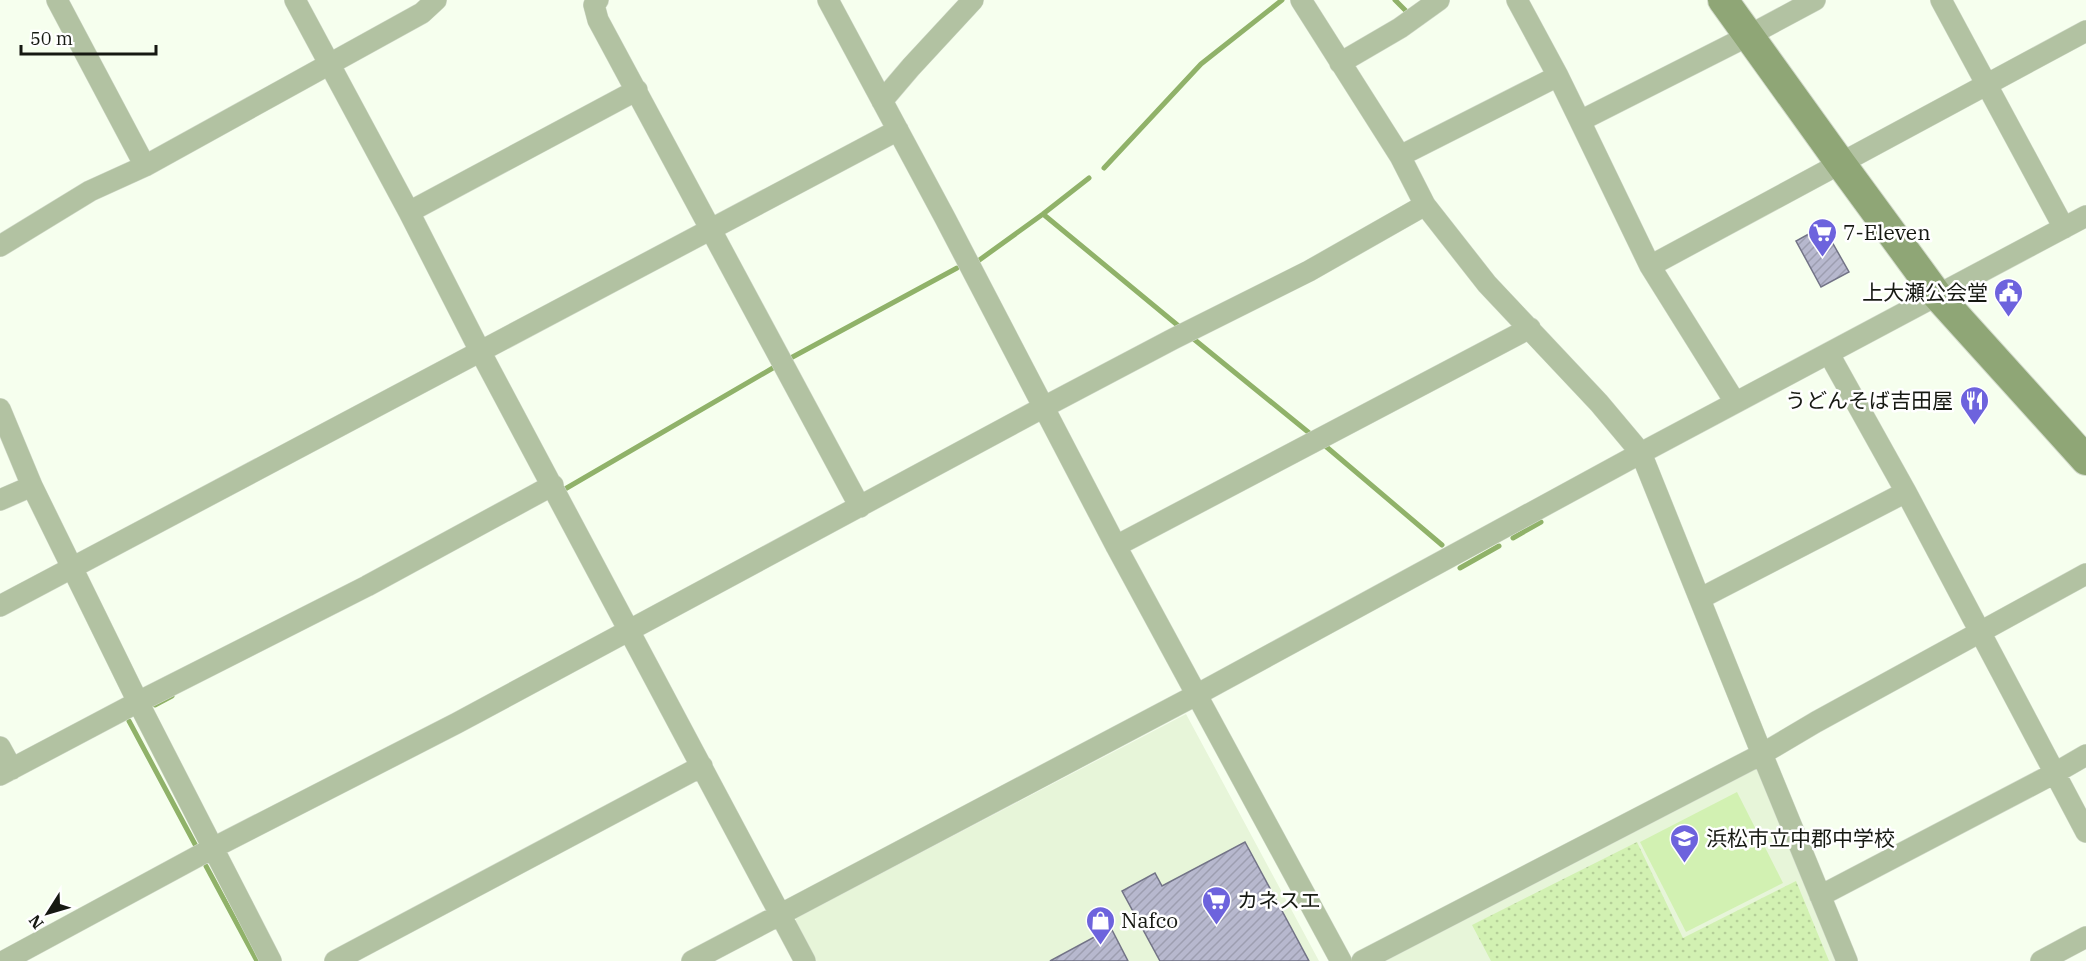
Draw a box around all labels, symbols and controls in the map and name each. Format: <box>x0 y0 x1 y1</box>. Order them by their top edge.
scale bar <box>21 18 156 56</box>
text: 50 m <box>30 27 73 50</box>
supermarket icon: 7-Eleven <box>1806 216 1838 258</box>
place label: 7-Eleven <box>1843 218 1931 246</box>
public building icon: 上大瀬公会堂 <box>1993 276 2025 318</box>
place label: 上大瀬公会堂 <box>1862 278 1988 306</box>
restaurant icon: うどんそば吉田屋 <box>1958 384 1990 426</box>
place label: うどんそば吉田屋 <box>1785 386 1953 414</box>
school or university icon: 浜松市立中郡中学校 <box>1669 822 1701 864</box>
place label: 浜松市立中郡中学校 <box>1706 824 1895 852</box>
north arrow <box>18 883 78 943</box>
supermarket icon: カネスエ <box>1200 884 1232 926</box>
place label: カネスエ <box>1237 886 1321 914</box>
shop icon: Nafco <box>1084 904 1116 946</box>
place label: Nafco <box>1121 906 1178 934</box>
text: N <box>24 911 48 933</box>

